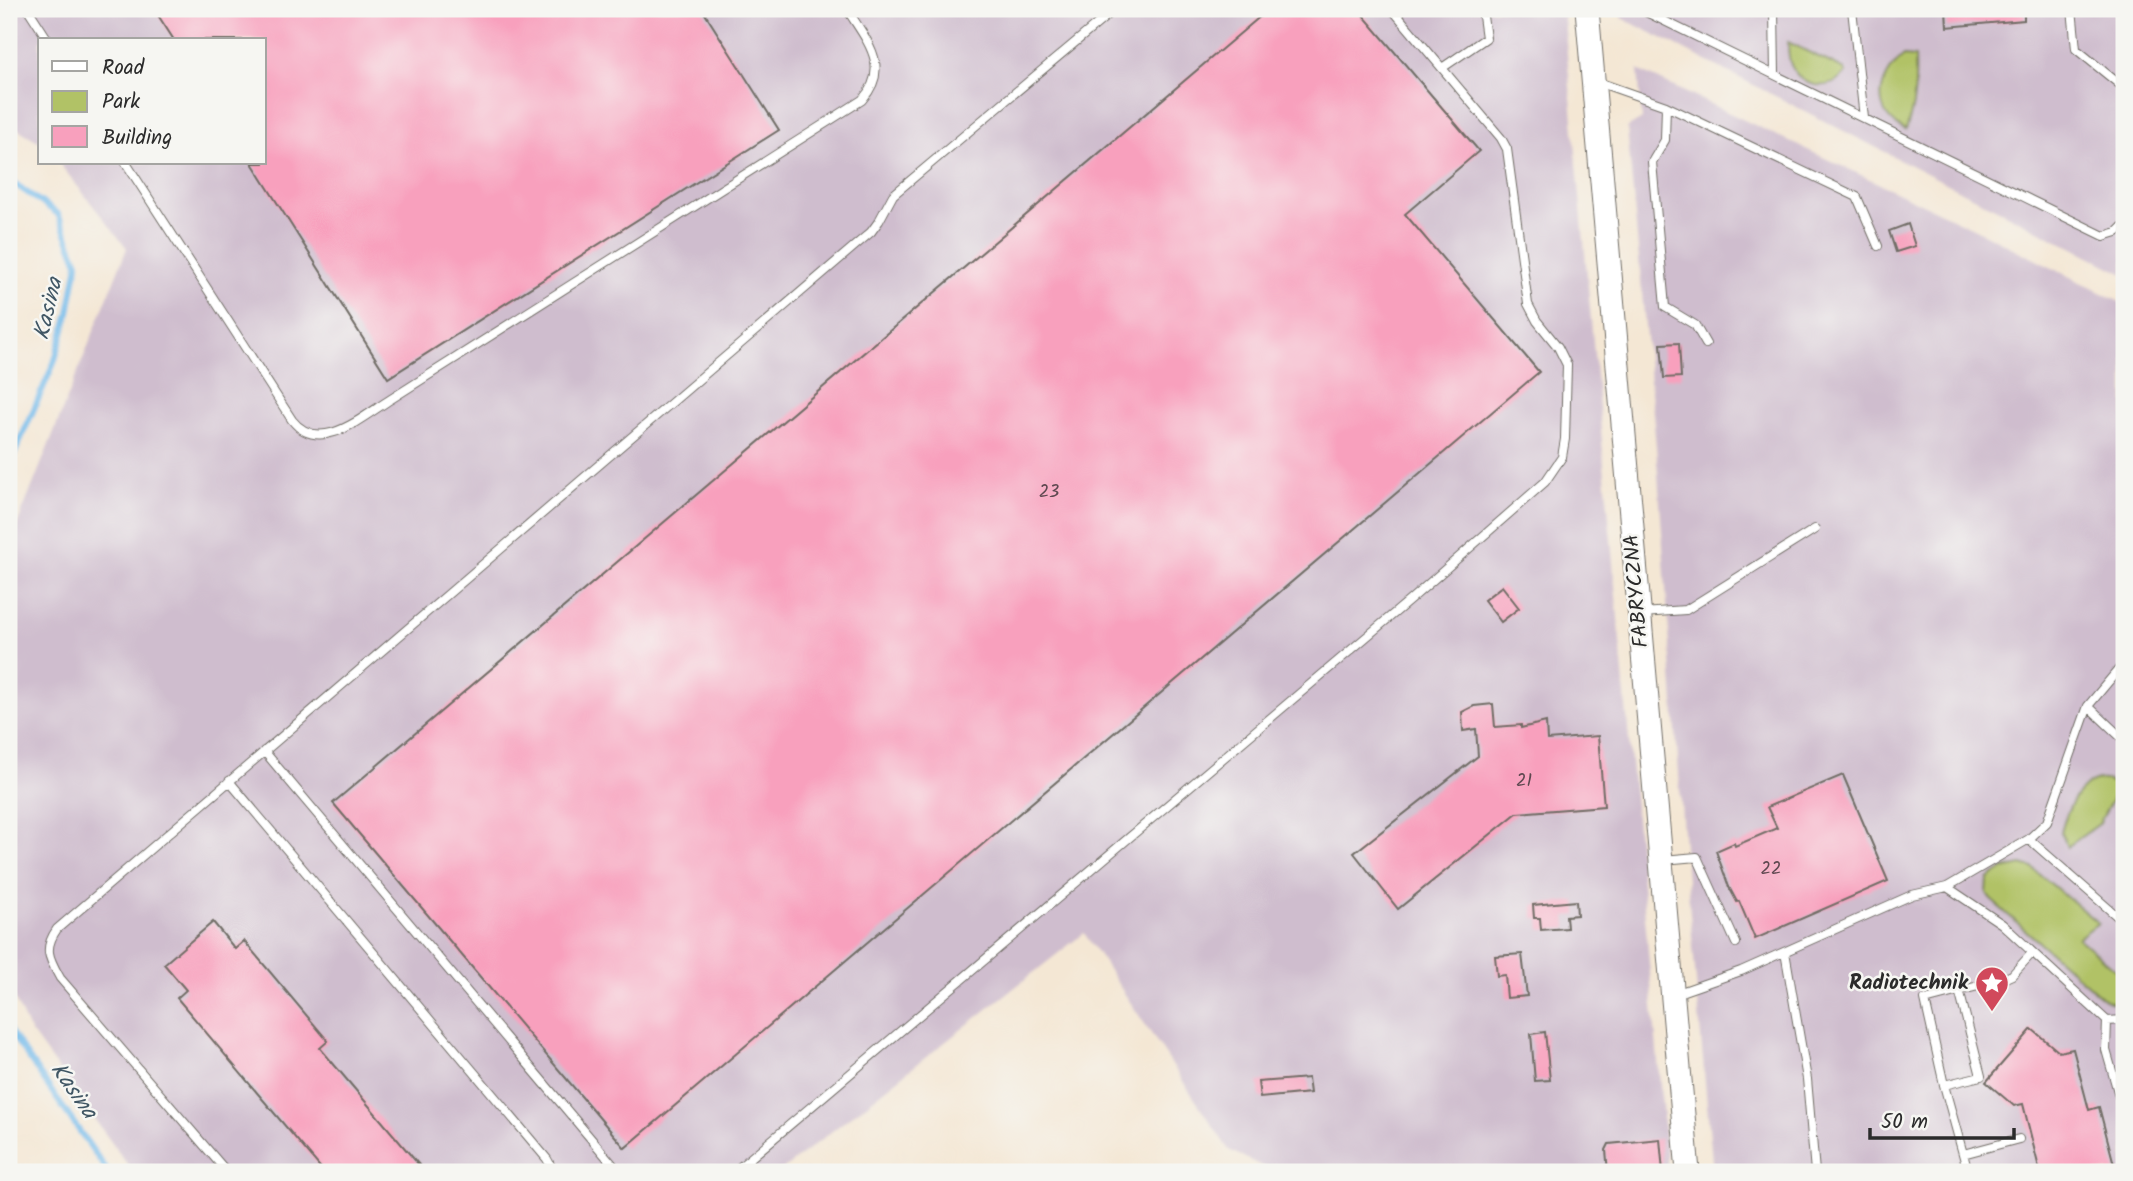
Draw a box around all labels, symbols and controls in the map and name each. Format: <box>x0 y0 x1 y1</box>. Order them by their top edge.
legend <box>38 38 266 164</box>
text: Road <box>102 52 145 85</box>
text: Park <box>102 86 140 119</box>
text: Building <box>102 122 172 155</box>
water label: Kasina <box>24 272 74 344</box>
house number: 23 <box>1039 478 1059 507</box>
street label: FABRYCZNA <box>1616 533 1658 649</box>
house number: 21 <box>1516 767 1532 796</box>
house number: 22 <box>1761 855 1781 884</box>
place icon: Radiotechnik <box>1973 964 2011 1013</box>
place label: Radiotechnik <box>1849 967 1969 1000</box>
water label: Kasina <box>40 1055 107 1129</box>
scale bar <box>1870 1097 2014 1141</box>
text: 50 m <box>1881 1106 1928 1139</box>

